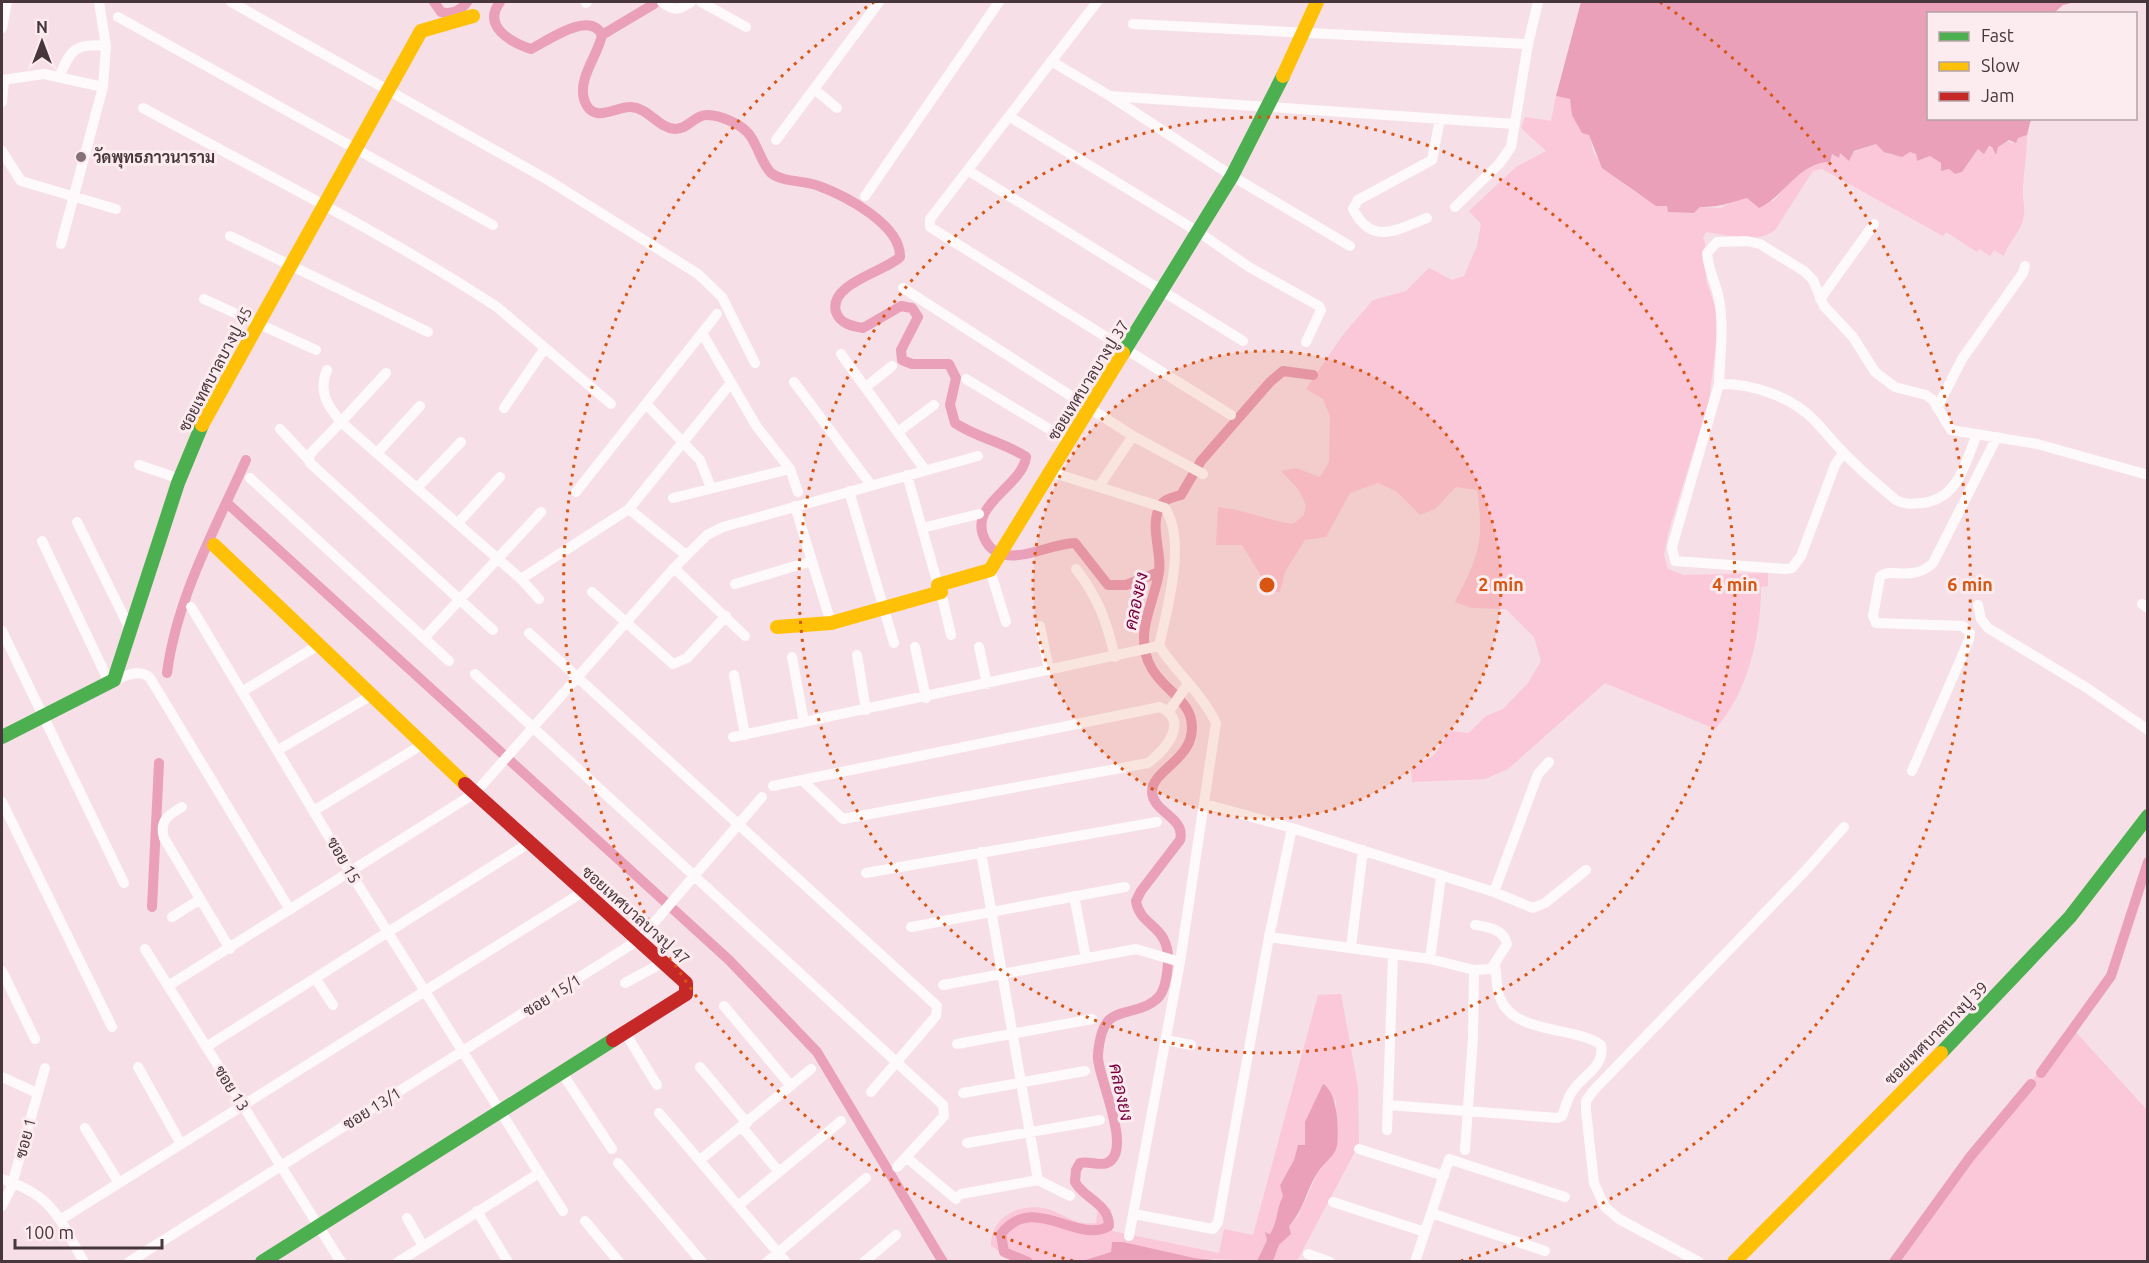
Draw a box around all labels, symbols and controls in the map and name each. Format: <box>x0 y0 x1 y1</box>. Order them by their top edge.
north arrow <box>12 12 72 72</box>
legend <box>1927 12 2137 120</box>
text: N <box>36 18 48 36</box>
text: Fast <box>1981 25 2014 45</box>
text: Slow <box>1981 55 2020 75</box>
text: Jam <box>1981 85 2015 105</box>
place label: วัดพุทธภาวนาราม <box>93 147 215 169</box>
marker: วัดพุทธภาวนาราม <box>74 150 88 164</box>
street label: ซอยเทศบาลบางปู 45 <box>175 304 258 436</box>
street label: ซอยเทศบาลบางปู 37 <box>1044 317 1135 445</box>
water label: คลองยง <box>1119 570 1151 632</box>
text: 2 min <box>1478 574 1524 594</box>
text: 4 min <box>1712 574 1758 594</box>
text: 6 min <box>1947 574 1993 594</box>
centre of rings <box>1257 575 1277 595</box>
street label: ซอย 15 <box>324 834 364 886</box>
street label: ซอยเทศบาลบางปู 47 <box>577 862 693 970</box>
street label: ซอย 15/1 <box>520 970 584 1020</box>
street label: ซอยเทศบาลบางปู 39 <box>1881 978 1993 1090</box>
water label: คลองยง <box>1106 1061 1138 1123</box>
street label: ซอย 13 <box>211 1062 253 1114</box>
street label: ซอย 13/1 <box>340 1083 404 1133</box>
street label: ซอย 1 <box>11 1116 39 1160</box>
scale bar <box>15 1212 162 1250</box>
text: 100 m <box>24 1222 74 1242</box>

